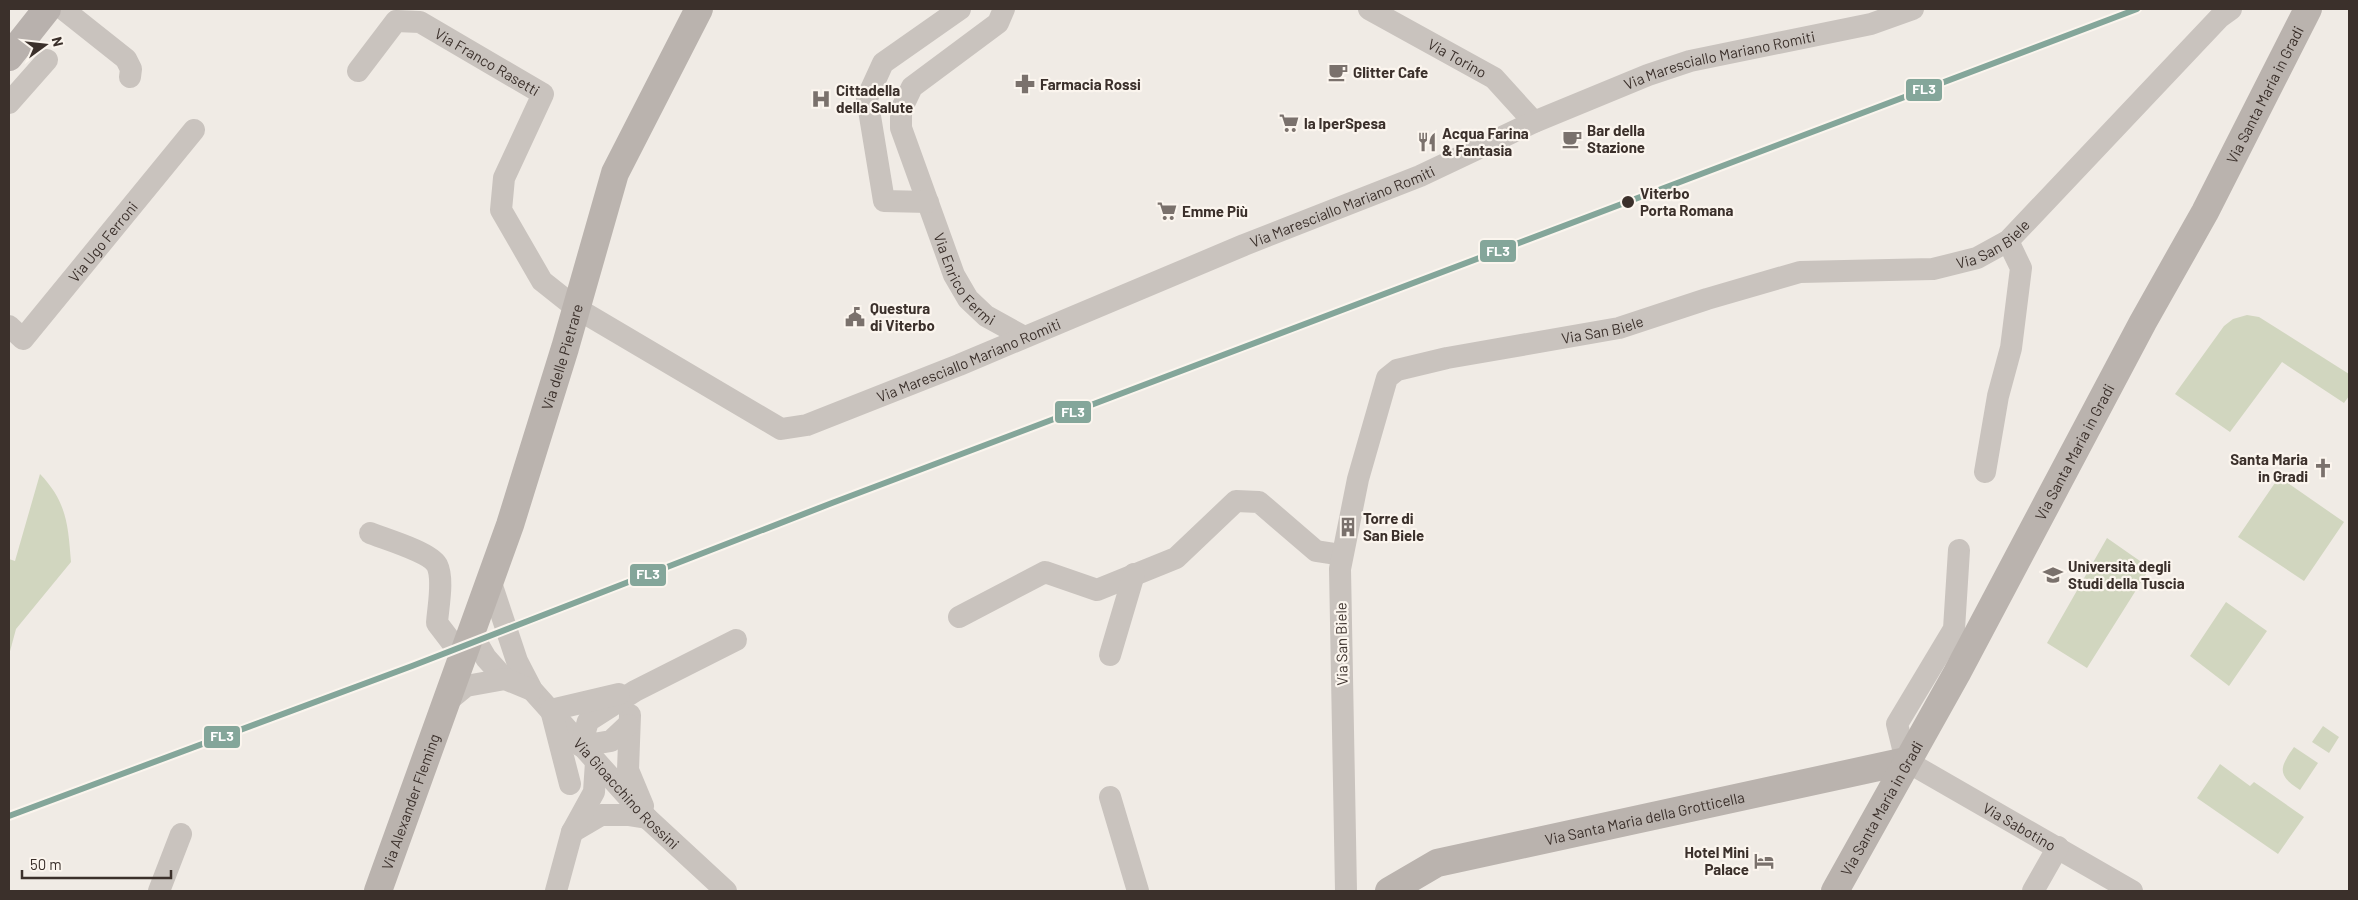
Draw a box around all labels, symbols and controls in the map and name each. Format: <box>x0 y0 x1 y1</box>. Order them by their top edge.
north arrow <box>20 20 70 70</box>
street label: Via Santa Maria in Gradi <box>2222 23 2307 166</box>
street label: Via Franco Rasetti <box>432 24 543 99</box>
street label: Via Maresciallo Mariano Romiti <box>1621 27 1817 93</box>
street label: Via Torino <box>1425 34 1490 81</box>
text: N <box>49 35 67 48</box>
cafe icon: Glitter Cafe <box>1327 61 1349 83</box>
place label: Glitter Cafe <box>1353 63 1428 81</box>
pharmacy icon: Farmacia Rossi <box>1014 73 1036 95</box>
place label: Farmacia Rossi <box>1040 75 1141 93</box>
line badge: FL3 <box>1905 78 1943 102</box>
text: FL3 <box>1912 80 1936 97</box>
place label: Cittadella della Salute <box>836 81 913 116</box>
hospital icon: Cittadella della Salute <box>810 88 832 110</box>
supermarket icon: la IperSpesa <box>1278 112 1300 134</box>
place label: la IperSpesa <box>1304 114 1386 132</box>
place label: Bar della Stazione <box>1587 121 1645 156</box>
place label: Acqua Farina & Fantasia <box>1442 124 1529 159</box>
cafe icon: Bar della Stazione <box>1561 128 1583 150</box>
restaurant icon: Acqua Farina & Fantasia <box>1416 131 1438 153</box>
street label: Via Maresciallo Mariano Romiti <box>1247 161 1437 251</box>
place label: Viterbo Porta Romana <box>1640 184 1733 219</box>
marker: Viterbo Porta Romana <box>1620 194 1636 210</box>
street label: Via Ugo Ferroni <box>64 197 141 286</box>
supermarket icon: Emme Più <box>1156 200 1178 222</box>
place label: Emme Più <box>1182 202 1248 220</box>
street label: Via San Biele <box>1954 215 2033 272</box>
street label: Via Enrico Fermi <box>930 230 999 328</box>
line badge: FL3 <box>1479 239 1517 263</box>
text: FL3 <box>1486 242 1510 259</box>
place label: Questura di Viterbo <box>870 299 935 334</box>
street label: Via delle Pietrare <box>537 302 586 412</box>
public building icon: Questura di Viterbo <box>844 306 866 328</box>
street label: Via San Biele <box>1560 312 1646 347</box>
street label: Via Maresciallo Mariano Romiti <box>874 314 1063 406</box>
street label: Via Santa Maria in Gradi <box>2031 381 2118 523</box>
line badge: FL3 <box>1054 400 1092 424</box>
text: FL3 <box>1061 403 1085 420</box>
place label: Santa Maria in Gradi <box>2230 450 2308 485</box>
church icon: Santa Maria in Gradi <box>2312 457 2334 479</box>
place label: Torre di San Biele <box>1363 509 1424 544</box>
building icon: Torre di San Biele <box>1337 516 1359 538</box>
place label: Università degli Studi della Tuscia <box>2068 557 2185 592</box>
line badge: FL3 <box>629 563 667 587</box>
school or university icon: Università degli Studi della Tuscia <box>2042 564 2064 586</box>
text: FL3 <box>636 565 660 582</box>
street label: Via San Biele <box>1331 602 1351 686</box>
line badge: FL3 <box>203 725 241 749</box>
text: FL3 <box>210 727 234 744</box>
street label: Via Alexander Fleming <box>377 731 443 872</box>
street label: Via Gioacchino Rossini <box>570 734 683 853</box>
street label: Via Santa Maria in Gradi <box>1837 738 1926 879</box>
street label: Via Santa Maria della Grotticella <box>1543 787 1746 848</box>
street label: Via Sabotino <box>1980 798 2059 854</box>
place label: Hotel Mini Palace <box>1684 843 1749 878</box>
scale bar <box>22 848 171 880</box>
hotel icon: Hotel Mini Palace <box>1753 850 1775 872</box>
text: 50 m <box>30 855 62 873</box>

